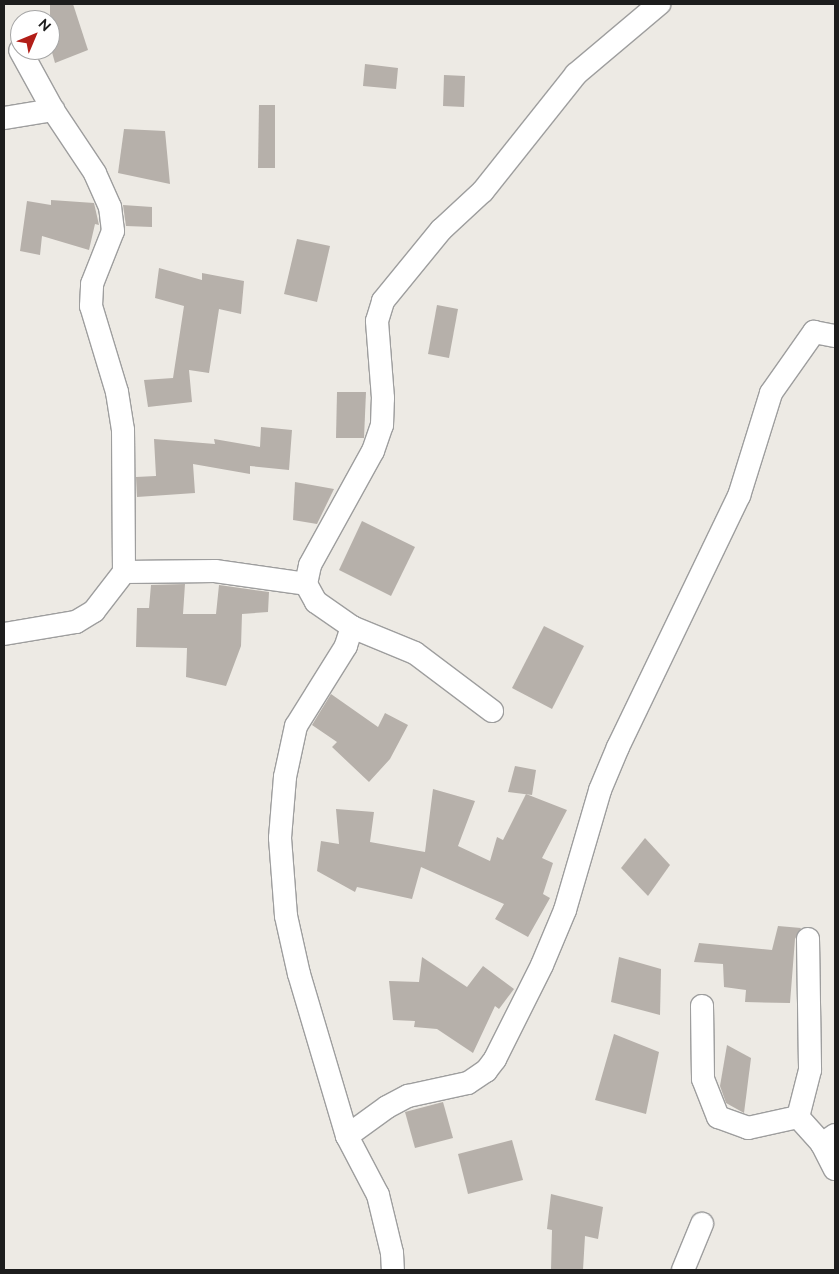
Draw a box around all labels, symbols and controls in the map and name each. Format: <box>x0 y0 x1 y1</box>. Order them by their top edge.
north arrow <box>10 10 60 60</box>
text: N <box>35 16 54 35</box>

